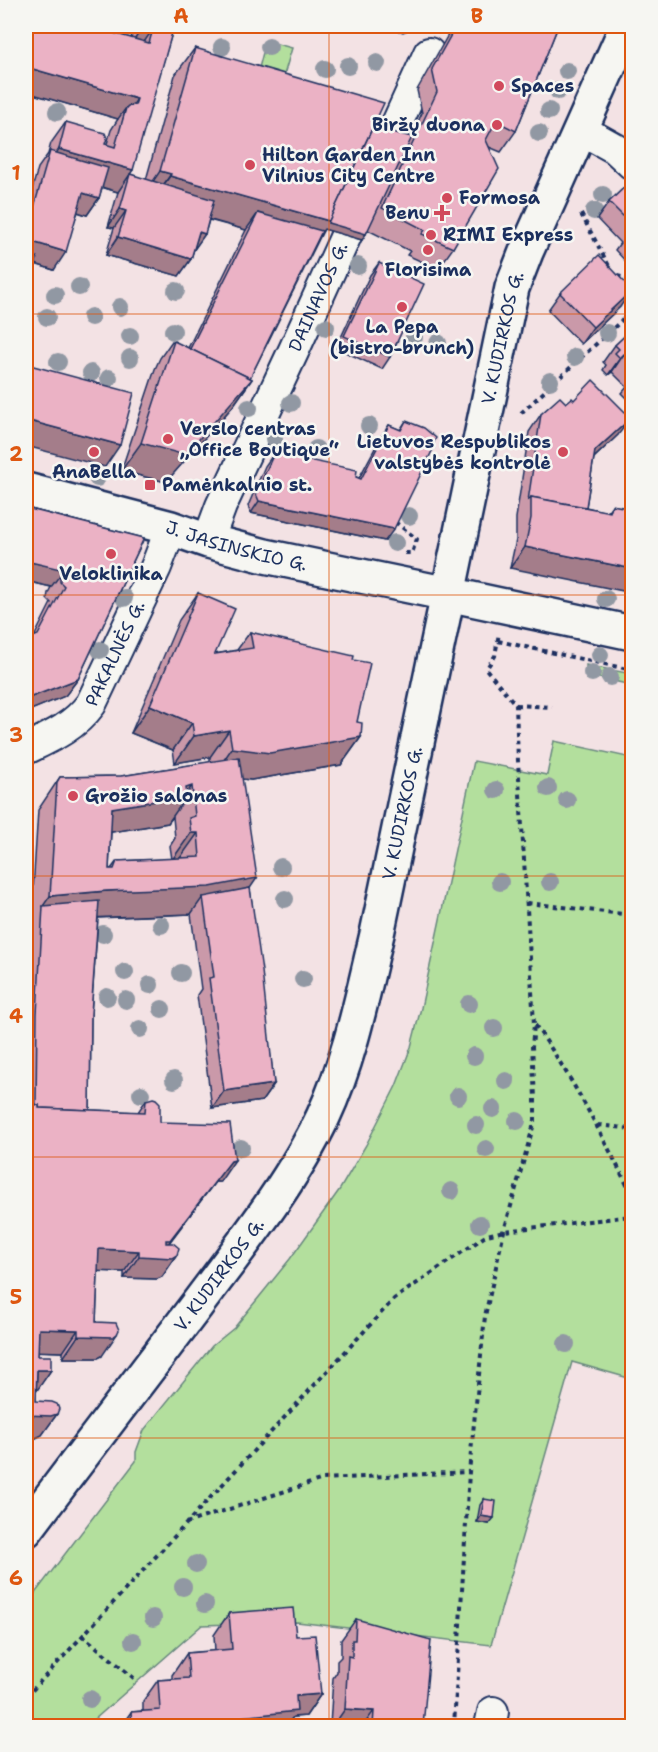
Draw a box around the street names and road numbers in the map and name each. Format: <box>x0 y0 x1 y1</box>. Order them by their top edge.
street label: DAINAVOS G. <box>283 238 354 355</box>
street label: V. KUDIRKOS G. <box>476 267 530 406</box>
street label: J. JASINSKIO G. <box>163 515 309 576</box>
street label: PAKALNĖS G. <box>80 596 151 710</box>
street label: V. KUDIRKOS G. <box>377 744 428 882</box>
street label: V. KUDIRKOS G. <box>169 1213 270 1337</box>

